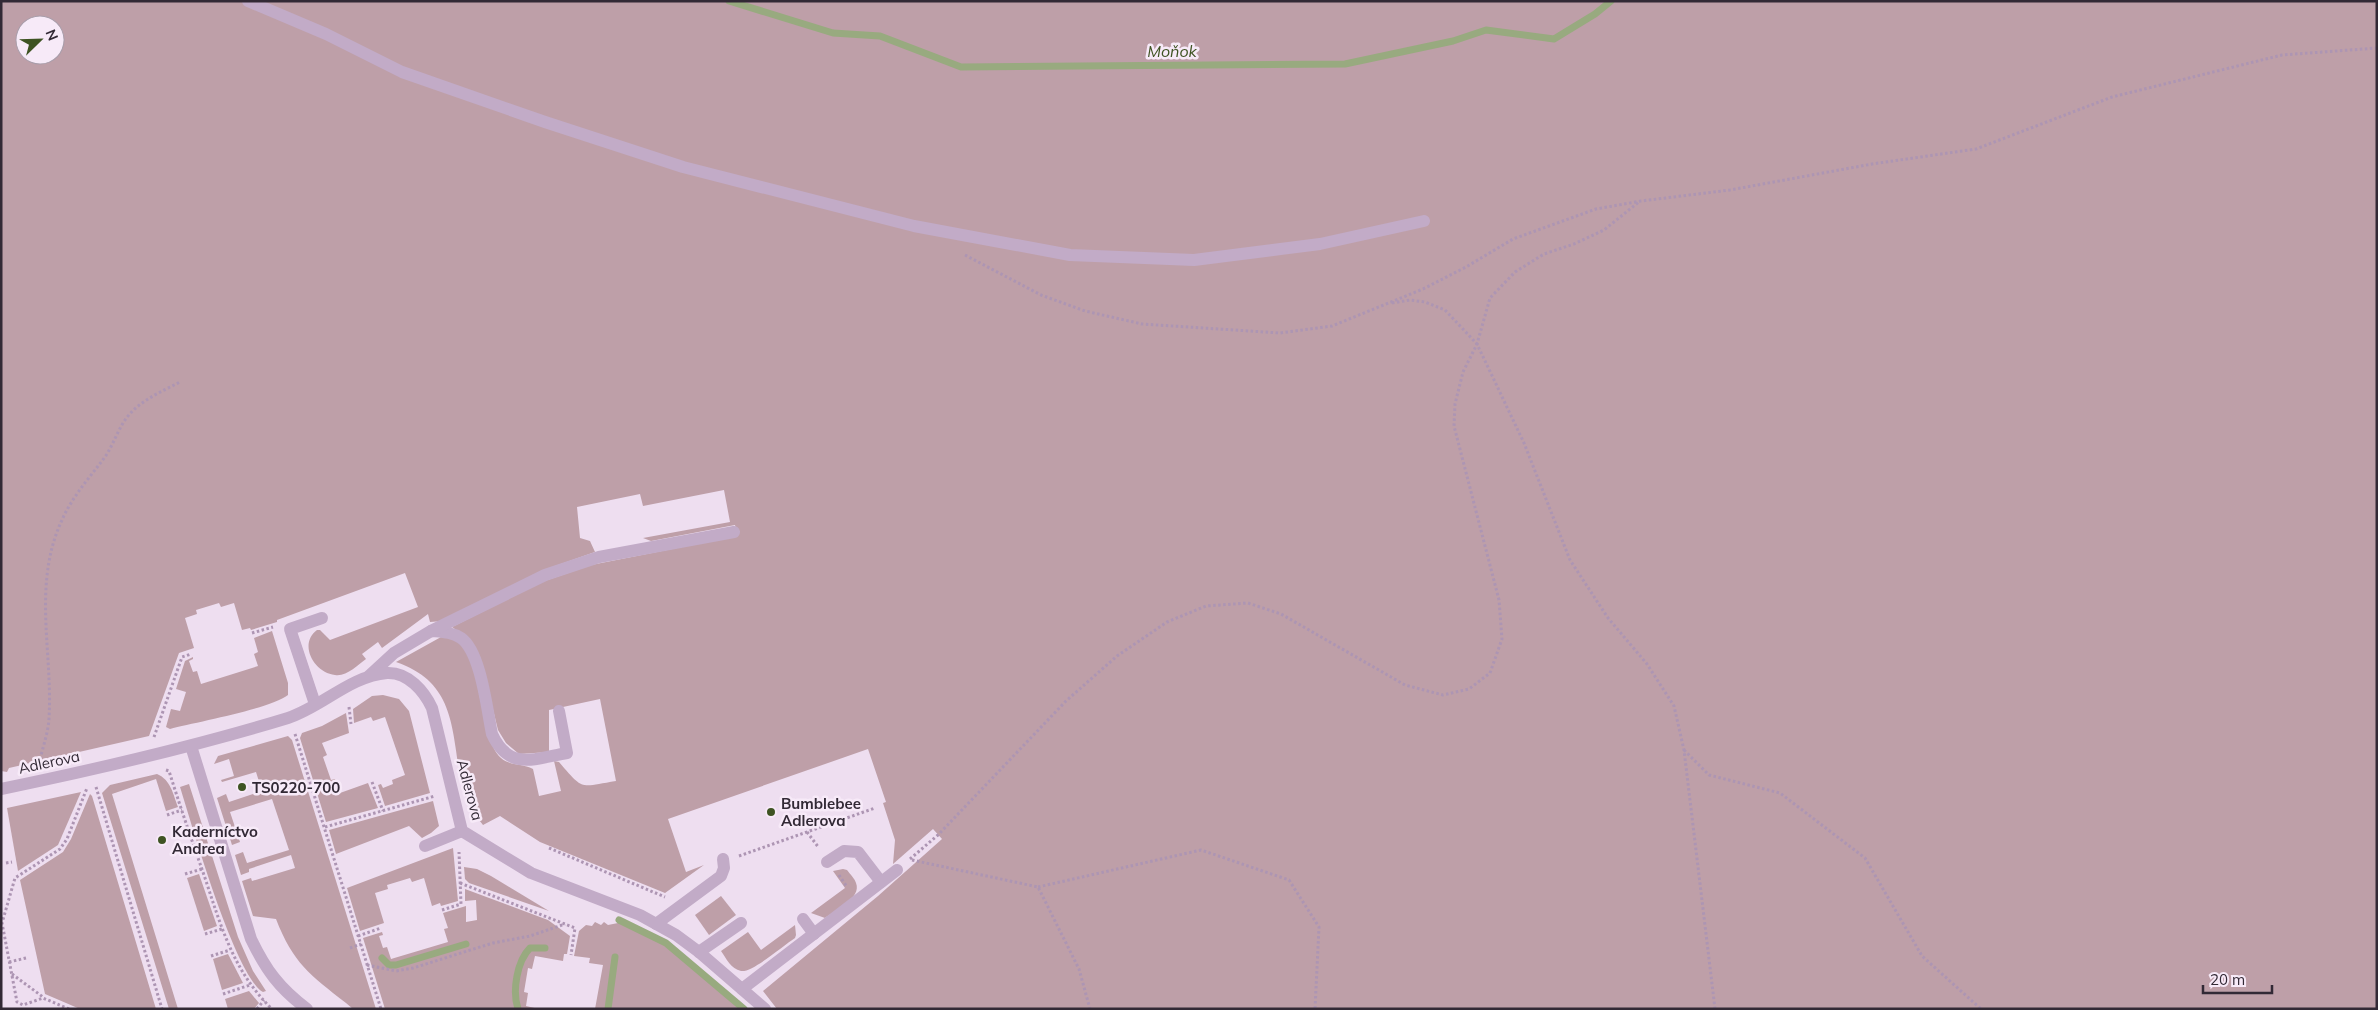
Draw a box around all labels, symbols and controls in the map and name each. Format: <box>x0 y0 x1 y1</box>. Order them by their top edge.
north arrow <box>15 15 65 65</box>
text: N <box>42 27 62 43</box>
water label: Moňok <box>1147 41 1198 61</box>
street label: Adlerova <box>17 746 81 778</box>
street label: Adlerova <box>453 757 487 823</box>
place label: TS0220-700 <box>252 778 340 797</box>
marker: TS0220-700 <box>236 781 248 793</box>
place label: Bumblebee Adlerova <box>781 794 861 830</box>
marker: Bumblebee Adlerova <box>765 806 777 818</box>
place label: Kaderníctvo Andrea <box>172 822 258 858</box>
marker: Kaderníctvo Andrea <box>156 834 168 846</box>
scale bar <box>2203 962 2272 994</box>
text: 20 m <box>2210 970 2245 989</box>

